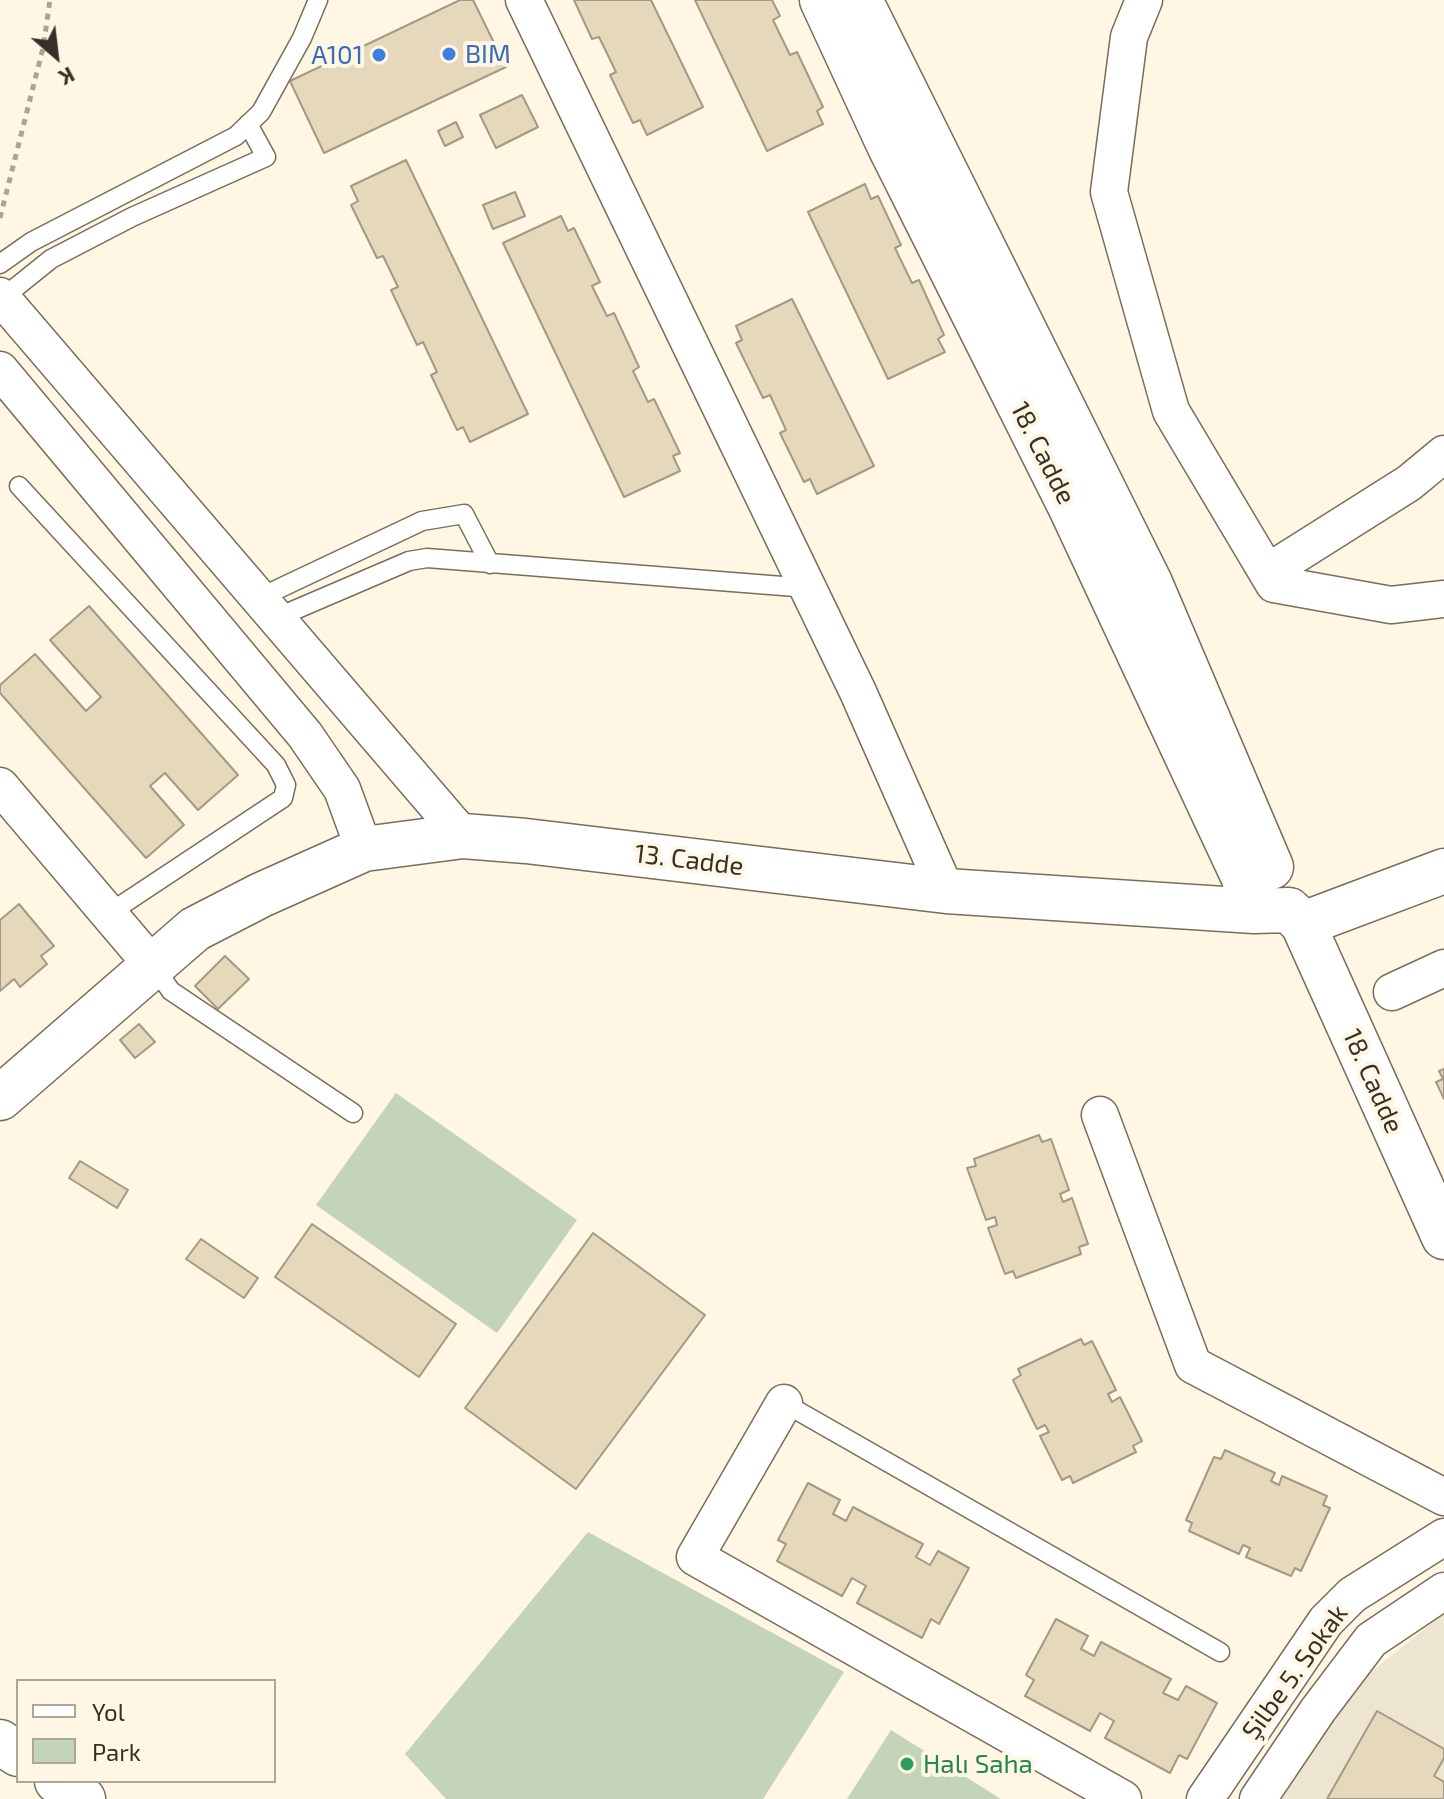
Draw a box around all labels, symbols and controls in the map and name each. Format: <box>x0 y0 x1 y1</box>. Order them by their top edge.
north arrow <box>16 16 96 96</box>
place label: BIM <box>465 38 511 70</box>
place label: A101 <box>311 39 363 71</box>
marker: BIM <box>440 45 458 63</box>
marker: A101 <box>370 46 388 64</box>
text: K <box>55 62 80 92</box>
street label: 18. Cadde <box>1004 397 1082 509</box>
street label: 13. Cadde <box>633 838 745 882</box>
street label: 18. Cadde <box>1336 1024 1410 1138</box>
street label: Şilbe 5. Sokak <box>1236 1598 1354 1746</box>
legend <box>16 1679 276 1783</box>
text: Yol <box>92 1697 125 1726</box>
text: Park <box>92 1737 141 1766</box>
place label: Halı Saha <box>923 1748 1033 1780</box>
marker: Halı Saha <box>898 1755 916 1773</box>

